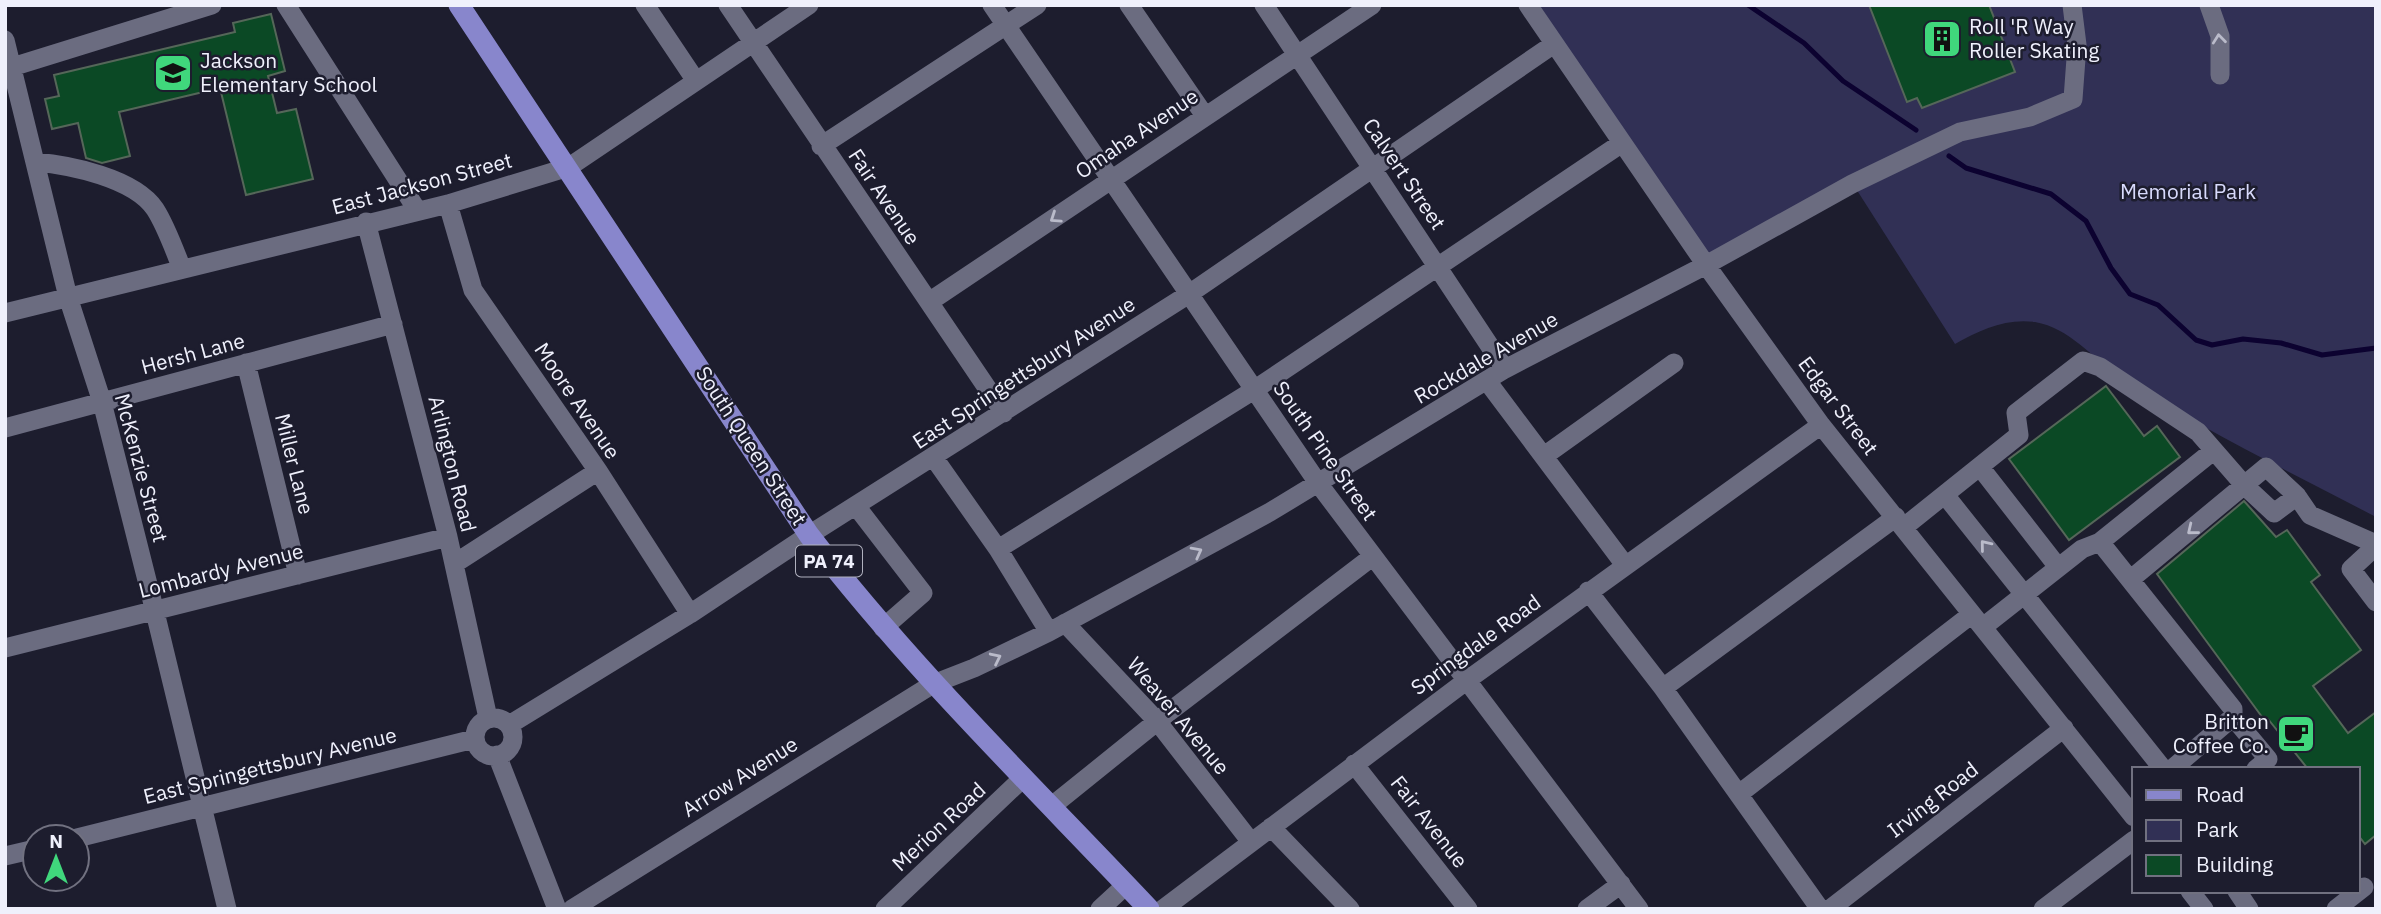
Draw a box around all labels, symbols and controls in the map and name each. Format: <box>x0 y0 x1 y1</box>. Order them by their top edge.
place label: Roll 'R Way Roller Skating <box>1969 12 2099 64</box>
building icon: Roll 'R Way Roller Skating <box>1921 18 1963 60</box>
one-way arrow <box>2212 33 2227 44</box>
place label: Jackson Elementary School <box>200 46 377 98</box>
school or university icon: Jackson Elementary School <box>152 52 194 94</box>
street label: Omaha Avenue <box>1069 82 1203 185</box>
street label: Calvert Street <box>1357 112 1453 235</box>
street label: Fair Avenue <box>842 143 927 250</box>
street label: East Jackson Street <box>328 145 515 221</box>
park label: Memorial Park <box>2120 177 2256 205</box>
one-way arrow <box>1049 209 1062 222</box>
street label: East Springettsbury Avenue <box>907 290 1140 455</box>
street label: Rockdale Avenue <box>1408 305 1563 410</box>
street label: Hersh Lane <box>138 326 248 380</box>
street label: Moore Avenue <box>529 337 627 464</box>
street label: Edgar Street <box>1792 350 1885 460</box>
street label: South Queen Street <box>690 360 814 530</box>
street label: South Pine Street <box>1267 375 1384 526</box>
street label: McKenzie Street <box>109 390 175 545</box>
street label: Arlington Road <box>423 393 483 535</box>
street label: Miller Lane <box>269 410 321 517</box>
one-way arrow <box>2187 521 2199 534</box>
street label: Lombardy Avenue <box>135 536 306 604</box>
one-way arrow <box>1980 541 1993 553</box>
road number: PA 74 <box>796 546 862 576</box>
one-way arrow <box>1190 547 1202 560</box>
street label: Springdale Road <box>1405 588 1546 701</box>
street label: Weaver Avenue <box>1121 651 1236 780</box>
one-way arrow <box>989 652 1001 666</box>
place label: Britton Coffee Co. <box>2173 707 2269 759</box>
cafe icon: Britton Coffee Co. <box>2275 713 2317 755</box>
street label: East Springettsbury Avenue <box>140 720 399 810</box>
street label: Arrow Avenue <box>676 729 803 823</box>
street label: Irving Road <box>1881 755 1984 844</box>
legend <box>2132 767 2360 893</box>
street label: Fair Avenue <box>1385 769 1475 873</box>
street label: Merion Road <box>885 776 991 877</box>
text: Road <box>2196 780 2244 808</box>
text: Park <box>2196 815 2239 843</box>
north arrow <box>21 823 91 893</box>
text: N <box>49 829 63 853</box>
text: Building <box>2196 850 2273 878</box>

